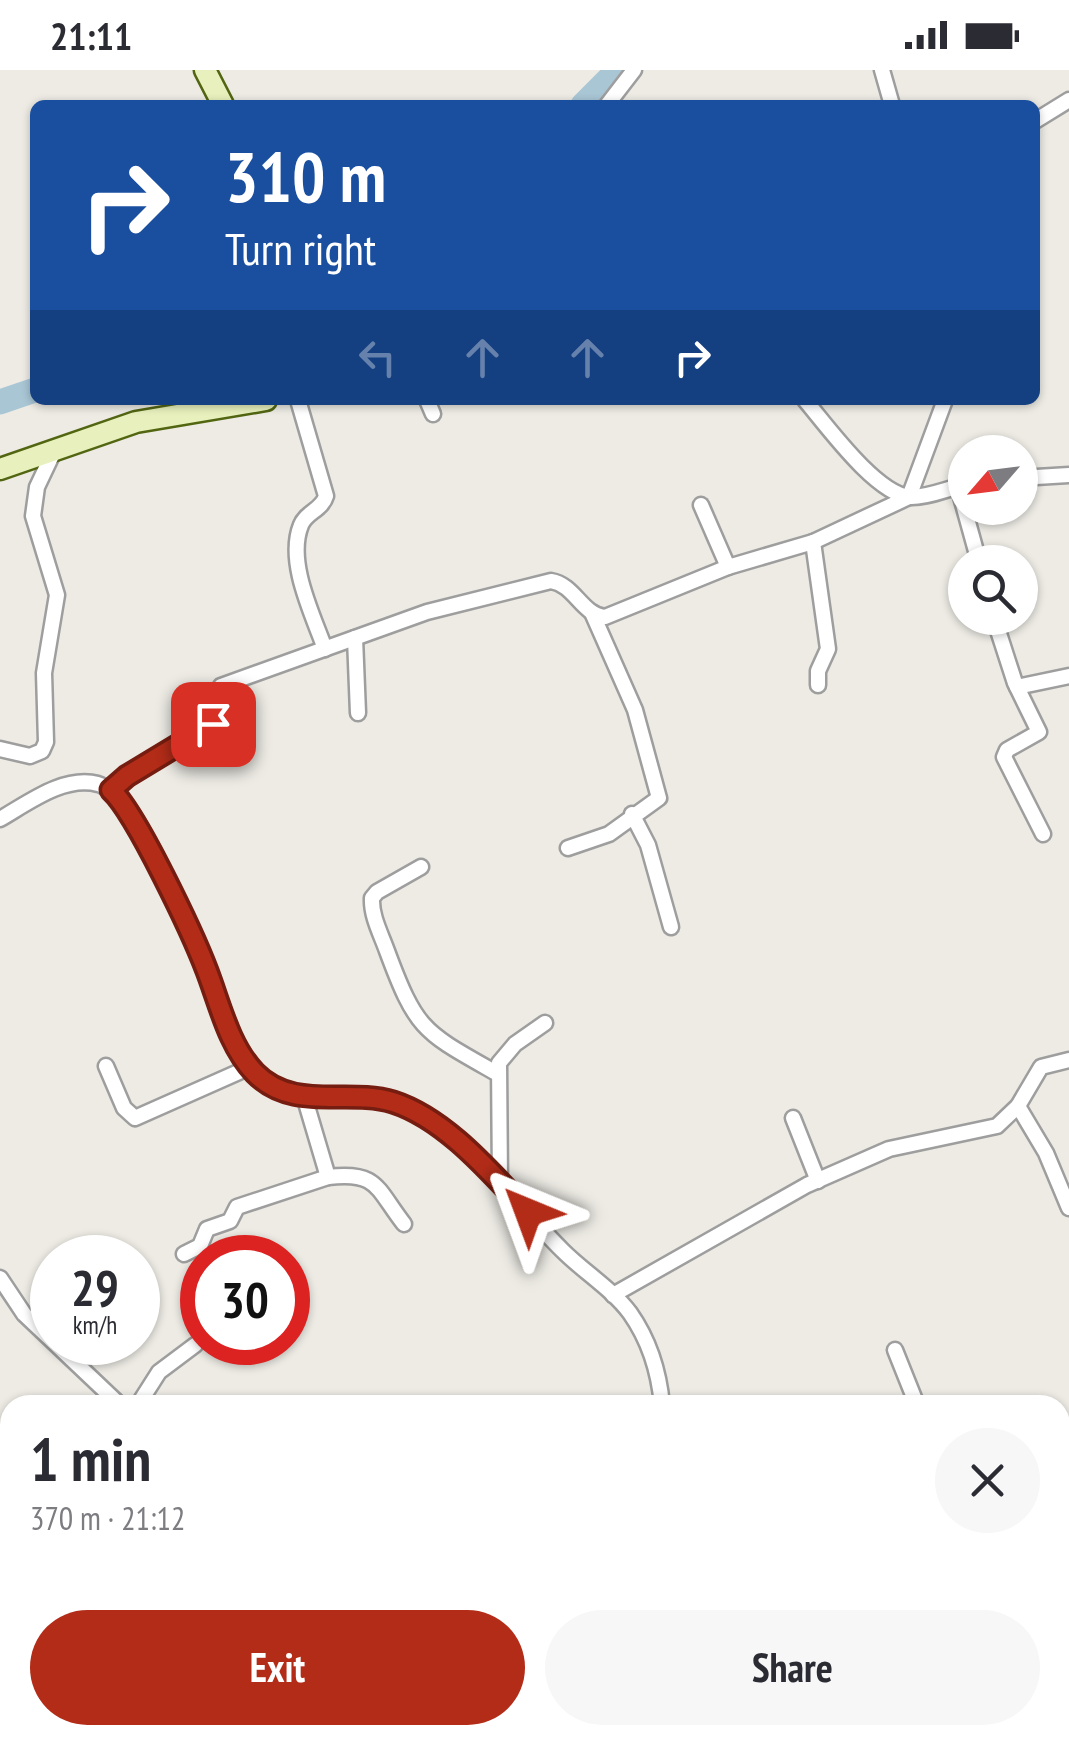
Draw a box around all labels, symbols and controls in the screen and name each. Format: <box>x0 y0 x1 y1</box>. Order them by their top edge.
text: 21:11 <box>50 11 132 60</box>
text: 310 m <box>225 131 386 221</box>
icon: right <box>60 140 190 270</box>
text: Turn right <box>225 219 376 277</box>
icon: left <box>350 330 405 385</box>
icon: ahead <box>455 330 510 385</box>
icon: ahead <box>560 330 615 385</box>
icon: right <box>665 330 720 385</box>
north arrow <box>948 435 1038 525</box>
map controls <box>948 435 1038 635</box>
button: search <box>948 545 1038 635</box>
pin <box>171 682 256 767</box>
icon: arrive <box>186 697 241 752</box>
position arrow <box>476 1160 580 1264</box>
speed limit sign: 30 <box>180 1235 310 1365</box>
text: 29 <box>71 1255 119 1320</box>
text: km/h <box>73 1309 117 1341</box>
text: 1 min <box>30 1420 151 1498</box>
button: close <box>935 1428 1040 1533</box>
text: 370 m · 21:12 <box>30 1497 185 1539</box>
button: Exit <box>30 1610 525 1725</box>
button: Share <box>545 1610 1040 1725</box>

